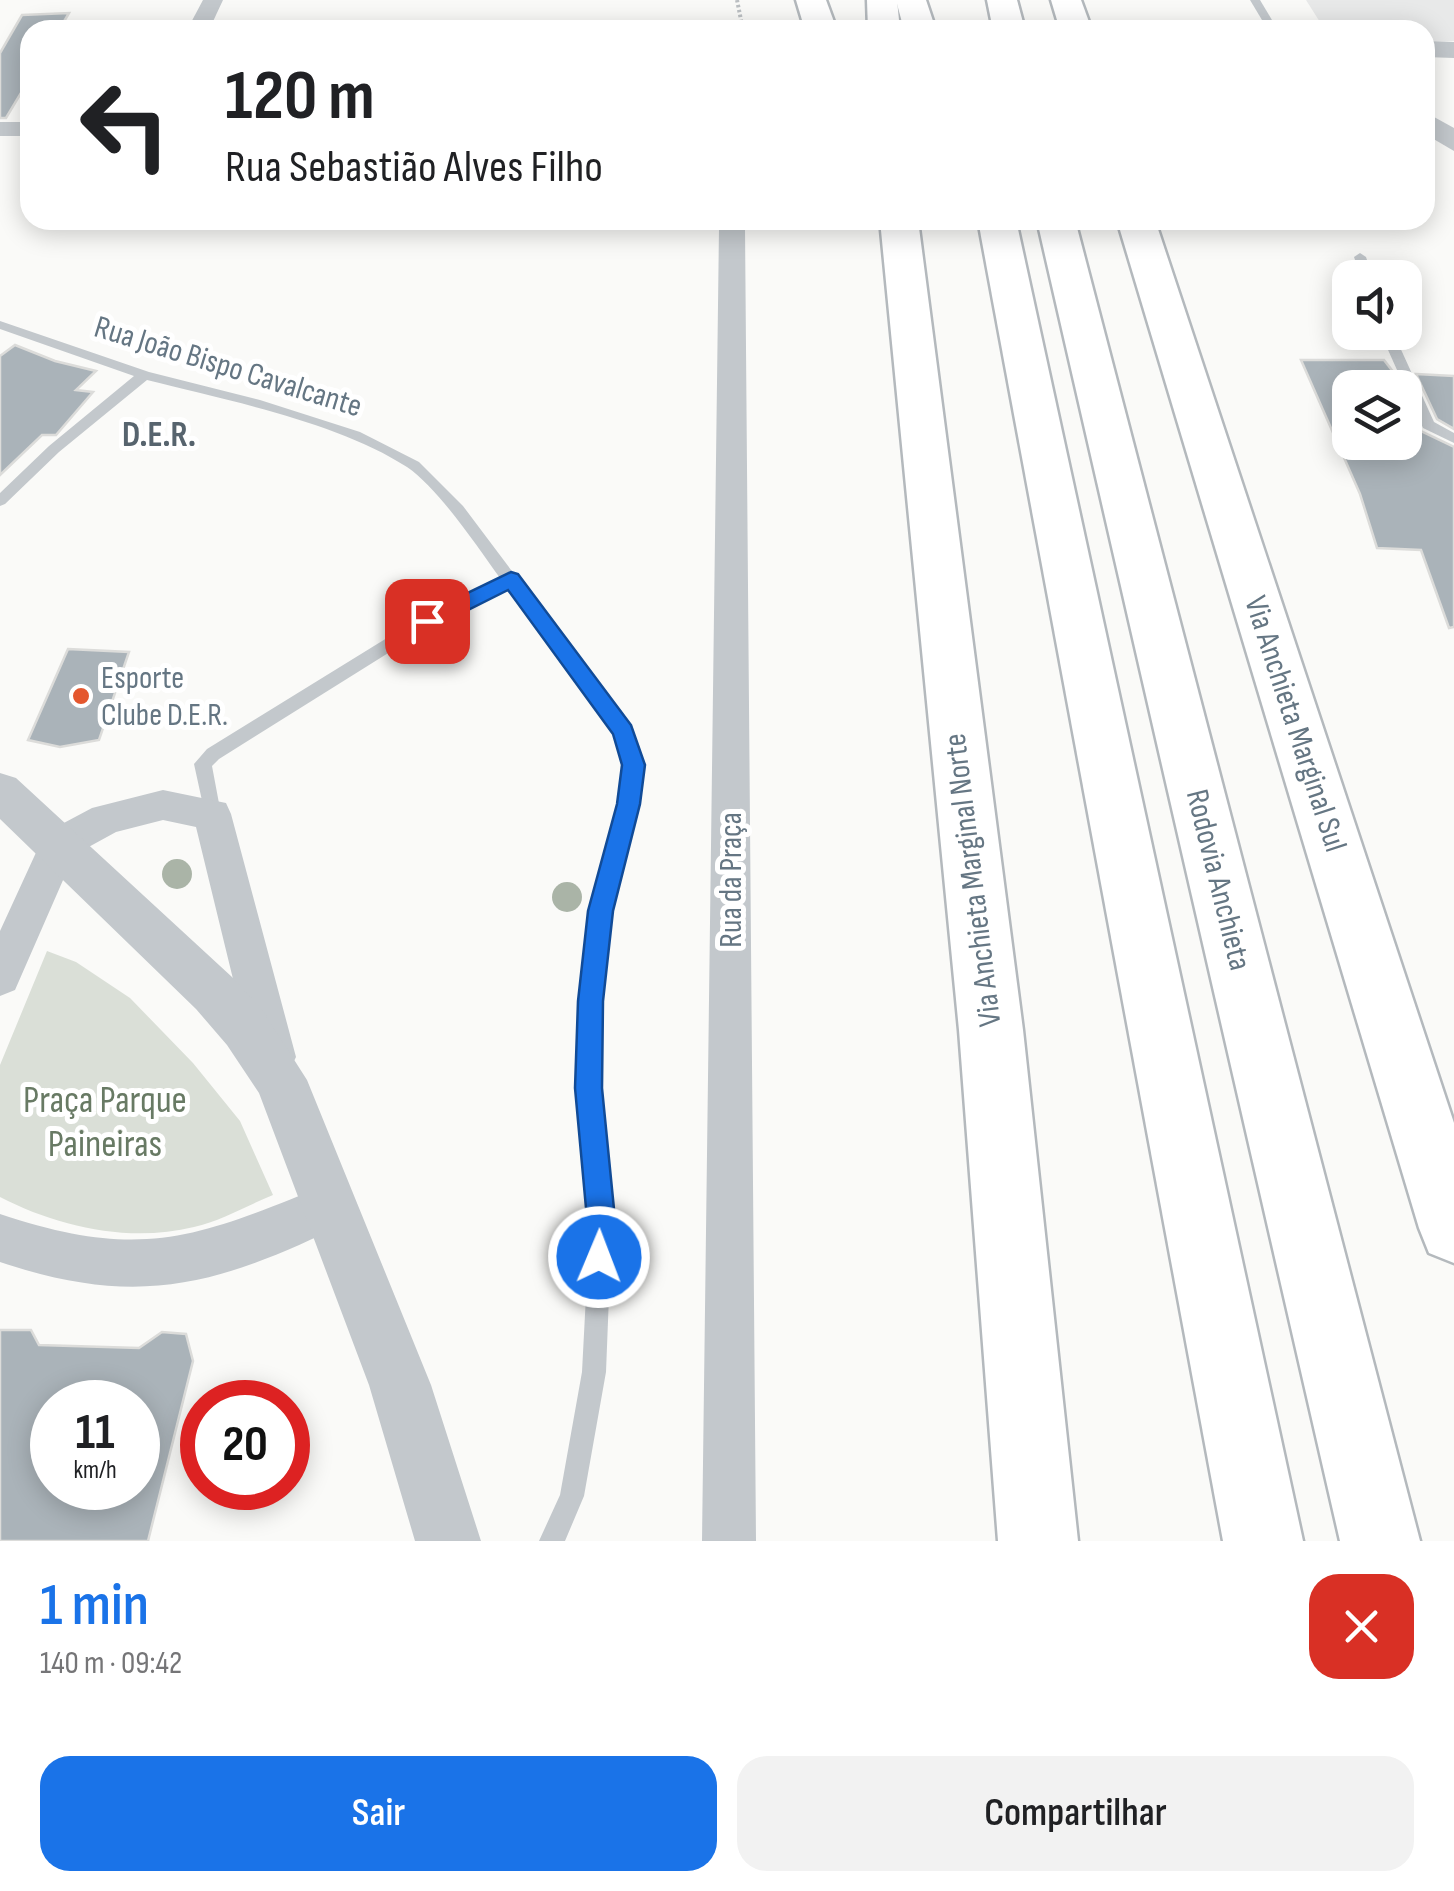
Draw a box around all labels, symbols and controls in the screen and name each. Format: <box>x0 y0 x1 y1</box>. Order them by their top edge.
text: 120 m <box>225 55 375 139</box>
icon: left <box>60 60 190 190</box>
text: Rua Sebastião Alves Filho <box>225 140 603 195</box>
map controls <box>1332 260 1422 460</box>
button: sound <box>1332 260 1422 350</box>
street label: Rua João Bispo Cavalcante <box>90 308 366 426</box>
button: layers <box>1332 370 1422 460</box>
district label: D.E.R. <box>122 414 196 457</box>
pin <box>385 579 470 664</box>
street label: Via Anchieta Marginal Sul <box>1235 591 1355 857</box>
icon: arrive <box>400 594 455 649</box>
place label: Esporte Clube D.E.R. <box>101 659 228 735</box>
marker: Esporte Clube D.E.R. <box>70 685 92 707</box>
street label: Via Anchieta Marginal Norte <box>936 731 1010 1029</box>
street label: Rodovia Anchieta <box>1177 786 1259 974</box>
street label: Rua da Praça <box>712 812 751 948</box>
park label: Praça Parque Paineiras <box>23 1078 187 1167</box>
position arrow <box>547 1205 651 1309</box>
speed limit sign: 20 <box>180 1380 310 1510</box>
text: 11 <box>75 1403 115 1463</box>
text: km/h <box>73 1455 117 1486</box>
text: 1 min <box>40 1570 149 1642</box>
button: close <box>1309 1574 1414 1679</box>
text: 140 m · 09:42 <box>40 1644 182 1683</box>
button: Sair <box>40 1756 717 1871</box>
button: Compartilhar <box>737 1756 1414 1871</box>

